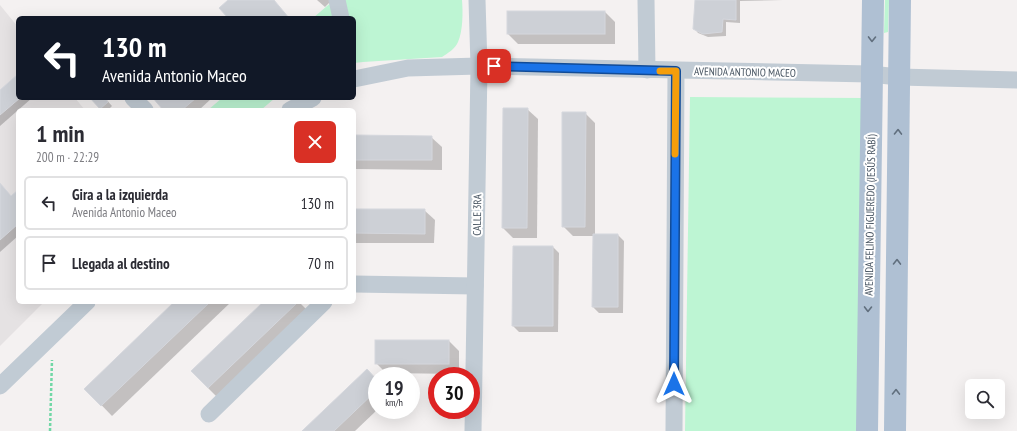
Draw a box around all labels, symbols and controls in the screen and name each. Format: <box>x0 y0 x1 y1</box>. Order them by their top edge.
text: 130 m <box>102 28 166 65</box>
icon: left <box>36 32 88 84</box>
one-way arrow <box>868 36 876 42</box>
pin <box>477 49 511 83</box>
icon: arrive <box>483 55 505 77</box>
text: Avenida Antonio Maceo <box>102 64 247 87</box>
street label: AVENIDA ANTONIO MACEO <box>694 64 796 80</box>
text: 1 min <box>36 118 84 149</box>
button: close <box>294 121 336 163</box>
one-way arrow <box>894 129 902 135</box>
street label: AVENIDA FELINO FIGUEREDO (JESÚS RABÍ) <box>862 134 878 296</box>
text: 200 m · 22:29 <box>36 149 99 166</box>
text: Gira a la izquierda <box>72 185 168 204</box>
icon: left <box>38 192 60 214</box>
street label: CALLE 3RA <box>470 193 484 236</box>
text: 130 m <box>301 194 334 213</box>
text: Avenida Antonio Maceo <box>72 204 177 221</box>
icon: arrive <box>38 252 60 274</box>
text: Llegada al destino <box>72 254 170 273</box>
text: 70 m <box>308 254 334 273</box>
one-way arrow <box>893 259 901 265</box>
one-way arrow <box>864 306 872 312</box>
position arrow <box>653 363 695 405</box>
speed limit sign: 30 <box>428 367 480 419</box>
text: 19 <box>384 375 404 401</box>
map controls <box>965 379 1005 419</box>
button: search <box>965 379 1005 419</box>
one-way arrow <box>892 389 900 395</box>
text: km/h <box>385 396 403 409</box>

